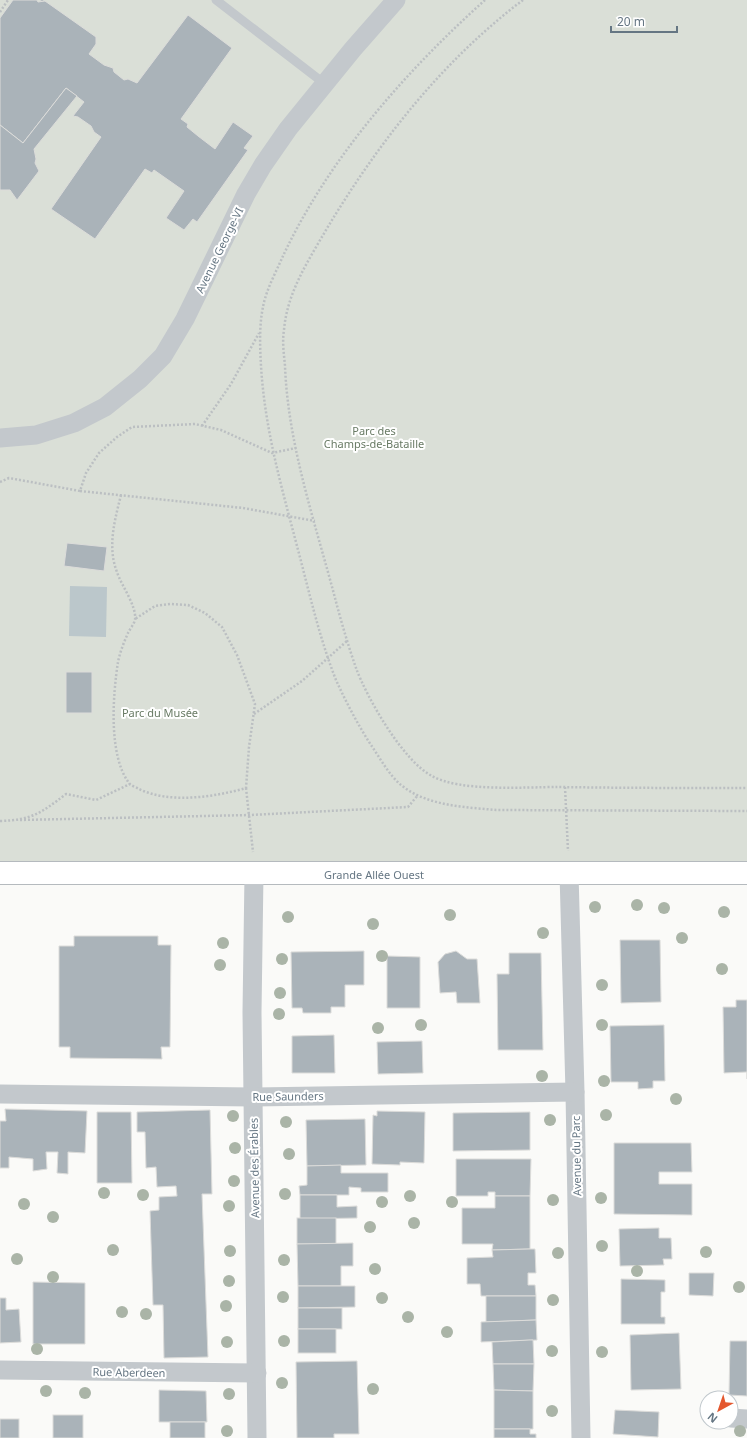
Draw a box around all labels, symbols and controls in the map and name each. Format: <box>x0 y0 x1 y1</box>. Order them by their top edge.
scale bar <box>611 8 677 34</box>
text: 20 m <box>617 13 645 30</box>
street label: Avenue George-VI <box>192 204 246 295</box>
park label: Parc des Champs-de-Bataille <box>324 423 424 451</box>
park label: Parc du Musée <box>122 705 198 720</box>
street label: Grande Allée Ouest <box>324 867 424 882</box>
street label: Rue Saunders <box>252 1088 324 1104</box>
street label: Avenue du Parc <box>568 1116 584 1196</box>
street label: Avenue des Érables <box>246 1118 262 1218</box>
street label: Rue Aberdeen <box>92 1364 166 1380</box>
north arrow <box>699 1390 739 1430</box>
text: N <box>704 1409 721 1427</box>

